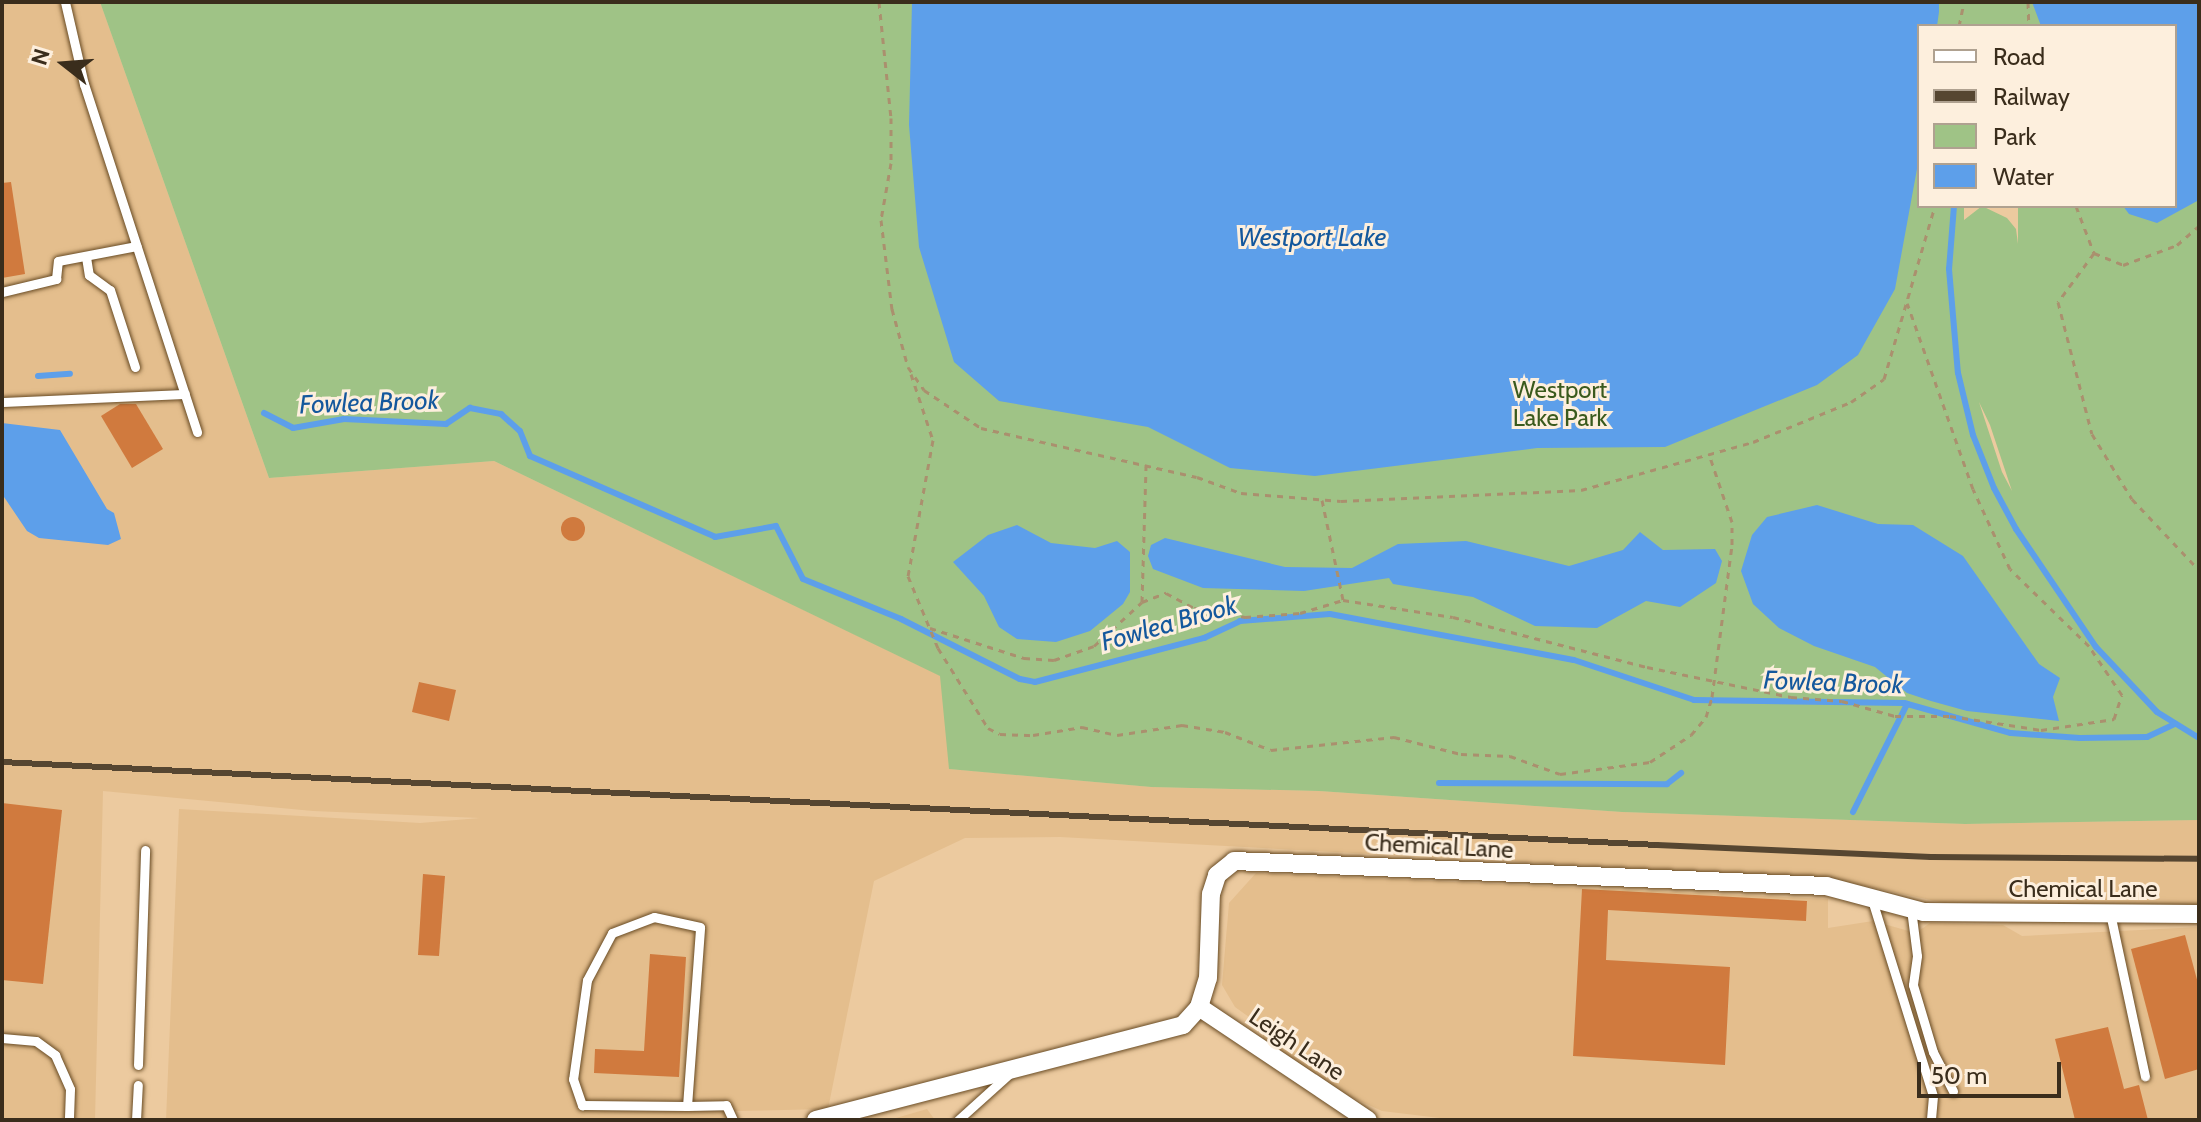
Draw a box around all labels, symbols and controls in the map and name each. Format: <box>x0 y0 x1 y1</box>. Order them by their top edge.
north arrow <box>24 24 104 104</box>
legend <box>1917 24 2177 208</box>
text: Road <box>1993 42 2045 71</box>
text: N <box>25 45 56 68</box>
text: Railway <box>1993 82 2070 111</box>
text: Park <box>1993 122 2036 151</box>
text: Water <box>1993 162 2054 191</box>
water label: Westport Lake <box>1238 222 1386 254</box>
park label: Westport Lake Park <box>1513 376 1607 432</box>
water label: Fowlea Brook <box>299 385 439 421</box>
water label: Fowlea Brook <box>1098 590 1240 658</box>
water label: Fowlea Brook <box>1763 665 1903 701</box>
street label: Chemical Lane <box>1364 828 1514 864</box>
street label: Chemical Lane <box>2009 875 2157 903</box>
street label: Leigh Lane <box>1244 1002 1350 1086</box>
scale bar <box>1921 1046 2065 1096</box>
text: 50 m <box>1931 1061 1987 1090</box>

